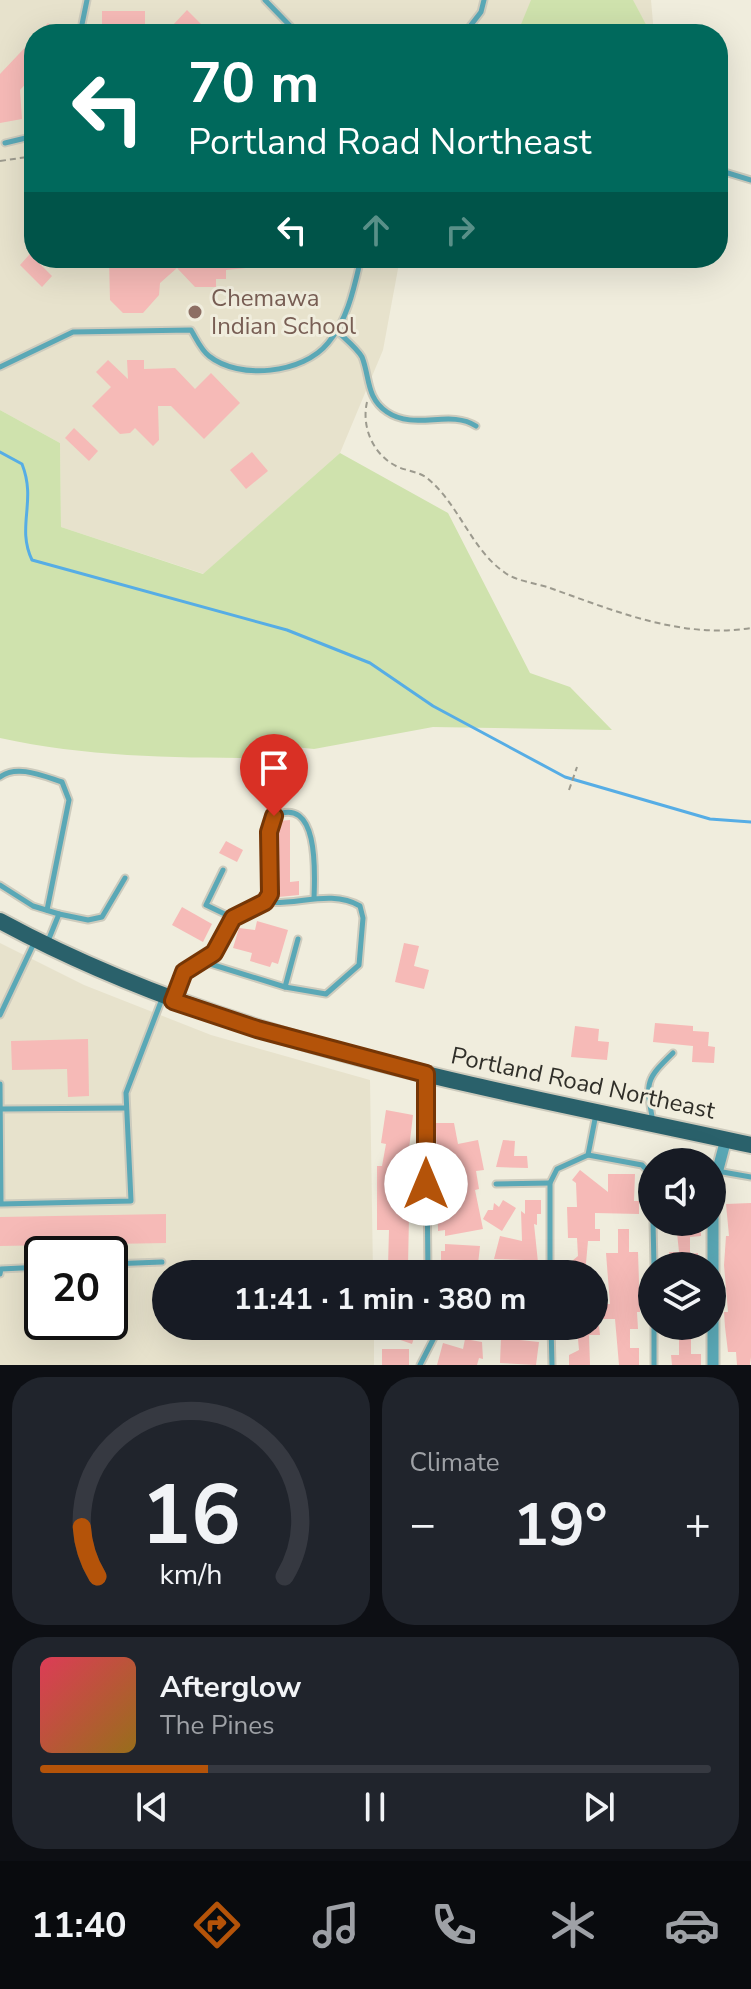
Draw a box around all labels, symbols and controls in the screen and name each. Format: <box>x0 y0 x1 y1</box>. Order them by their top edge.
text: 70 m <box>188 45 319 122</box>
icon: left <box>56 56 160 160</box>
text: Portland Road Northeast <box>188 118 591 167</box>
icon: left <box>270 208 314 252</box>
icon: ahead <box>354 208 398 252</box>
icon: right <box>438 208 482 252</box>
place label: Chemawa Indian School <box>211 282 356 342</box>
marker: Chemawa Indian School <box>186 303 204 321</box>
pin <box>240 734 308 816</box>
icon: arrive <box>252 746 296 790</box>
street label: Portland Road Northeast <box>448 1039 718 1127</box>
position arrow <box>384 1142 468 1226</box>
map controls <box>638 1148 726 1340</box>
button: sound <box>638 1148 726 1236</box>
speed limit sign: 20 <box>24 1236 128 1340</box>
button: layers <box>638 1252 726 1340</box>
text: 11:41 · 1 min · 380 m <box>234 1279 526 1320</box>
text: Climate <box>410 1445 500 1480</box>
text: 16 <box>141 1459 241 1572</box>
text: 19° <box>513 1484 608 1566</box>
text: − <box>410 1495 436 1555</box>
text: + <box>685 1495 711 1555</box>
text: km/h <box>159 1555 222 1594</box>
text: Afterglow <box>160 1667 301 1708</box>
text: The Pines <box>160 1708 275 1743</box>
icon: previous <box>130 1785 174 1829</box>
icon: pause <box>353 1785 397 1829</box>
icon: next <box>577 1785 621 1829</box>
icon: directions <box>189 1897 245 1953</box>
icon: music <box>308 1897 364 1953</box>
icon: phone <box>426 1897 482 1953</box>
icon: climate <box>545 1897 601 1953</box>
icon: car <box>664 1897 720 1953</box>
text: 11:40 <box>31 1901 127 1950</box>

